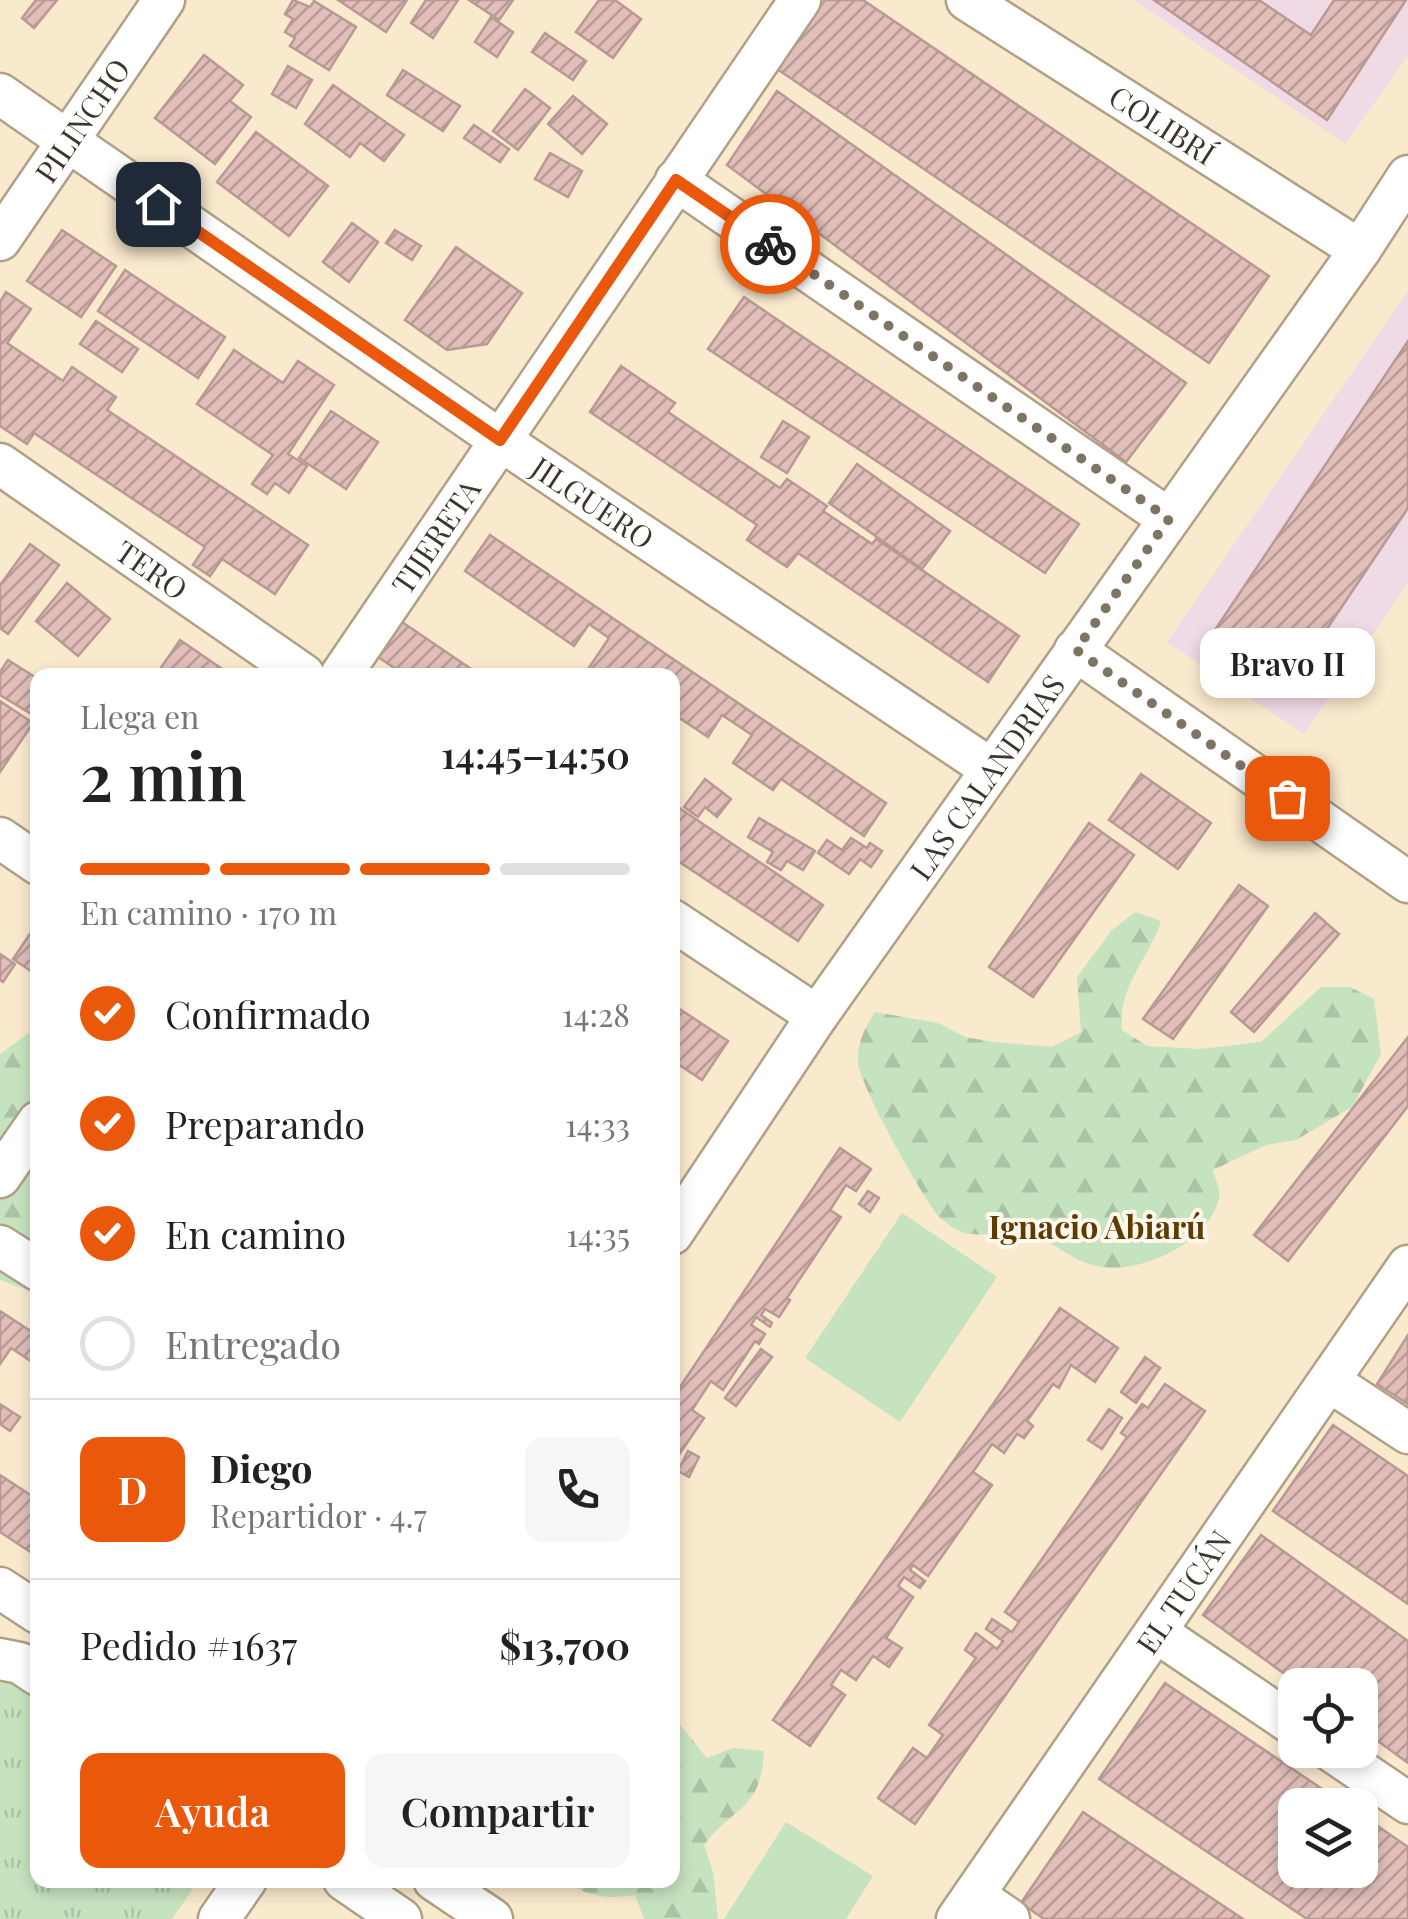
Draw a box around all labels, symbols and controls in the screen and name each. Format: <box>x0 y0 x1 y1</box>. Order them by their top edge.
street label: PILINCHO <box>25 50 138 190</box>
street label: COLIBRÍ <box>1102 76 1224 174</box>
pin <box>116 162 201 247</box>
icon: home <box>131 177 186 232</box>
courier <box>720 194 820 294</box>
icon: bike <box>743 217 798 272</box>
street label: JILGUERO <box>523 446 662 558</box>
street label: TIJERETA <box>382 470 489 601</box>
street label: TERO <box>108 531 196 608</box>
callout: Bravo II <box>1200 628 1374 698</box>
text: Bravo II <box>1229 641 1346 684</box>
street label: LAS CALANDRIAS <box>900 666 1073 887</box>
text: Llega en <box>80 694 199 737</box>
text: 14:45–14:50 <box>441 728 630 779</box>
text: 2 min <box>80 731 246 817</box>
pin <box>1245 756 1330 841</box>
icon: bag <box>1260 771 1315 826</box>
text: En camino · 170 m <box>80 890 337 933</box>
icon: check <box>80 986 135 1041</box>
text: Confirmado <box>165 988 371 1039</box>
text: 14:28 <box>562 992 630 1035</box>
icon: check <box>80 1096 135 1151</box>
text: Preparando <box>165 1098 365 1149</box>
text: 14:33 <box>565 1102 630 1145</box>
district label: Ignacio Abiarú <box>988 1204 1206 1247</box>
icon: check <box>80 1206 135 1261</box>
text: En camino <box>165 1208 346 1259</box>
text: 14:35 <box>566 1212 630 1255</box>
text: Entregado <box>165 1318 341 1369</box>
button: phone <box>525 1437 630 1542</box>
text: Diego <box>210 1442 313 1493</box>
text: D <box>118 1464 147 1515</box>
text: Repartidor · 4.7 <box>210 1493 427 1536</box>
street label: EL TUCÁN <box>1126 1522 1240 1661</box>
text: Pedido #1637 <box>80 1619 297 1670</box>
text: $13,700 <box>499 1619 630 1670</box>
map controls <box>1278 1668 1378 1888</box>
button: locate <box>1278 1668 1378 1768</box>
button: Ayuda <box>80 1753 345 1868</box>
button: Compartir <box>365 1753 630 1868</box>
button: layers <box>1278 1788 1378 1888</box>

